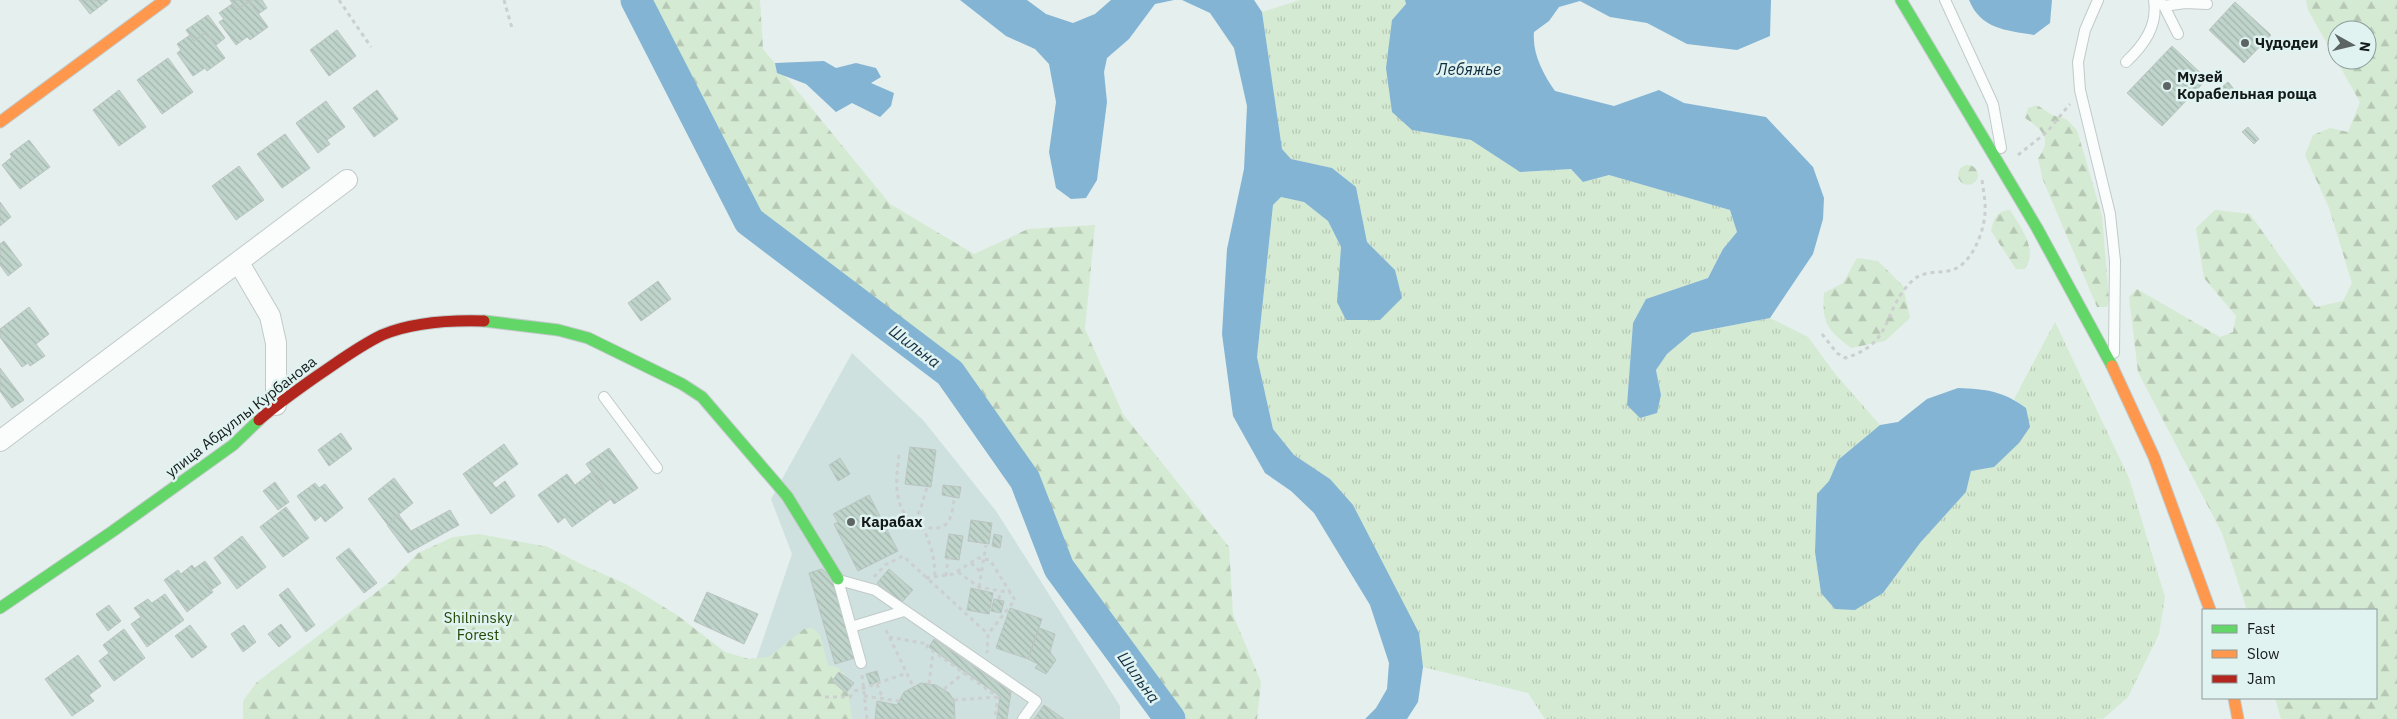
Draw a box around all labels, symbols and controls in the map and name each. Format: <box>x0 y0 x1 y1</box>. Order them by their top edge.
north arrow <box>2327 20 2377 70</box>
place label: Чудодеи <box>2255 33 2318 52</box>
marker: Чудодеи <box>2239 37 2251 49</box>
text: N <box>2355 41 2374 53</box>
water label: Лебяжье <box>1436 59 1501 79</box>
place label: Музей Корабельная роща <box>2177 67 2317 103</box>
marker: Музей Корабельная роща <box>2161 80 2173 92</box>
water label: Шильна <box>885 320 945 372</box>
street label: улица Абдуллы Курбанова <box>161 352 320 481</box>
place label: Карабах <box>861 512 923 531</box>
marker: Карабах <box>845 516 857 528</box>
park label: Shilninsky Forest <box>444 608 513 644</box>
legend <box>2202 609 2377 699</box>
text: Fast <box>2247 619 2275 638</box>
text: Slow <box>2247 644 2280 663</box>
water label: Шильна <box>1114 647 1164 707</box>
text: Jam <box>2247 669 2276 688</box>

